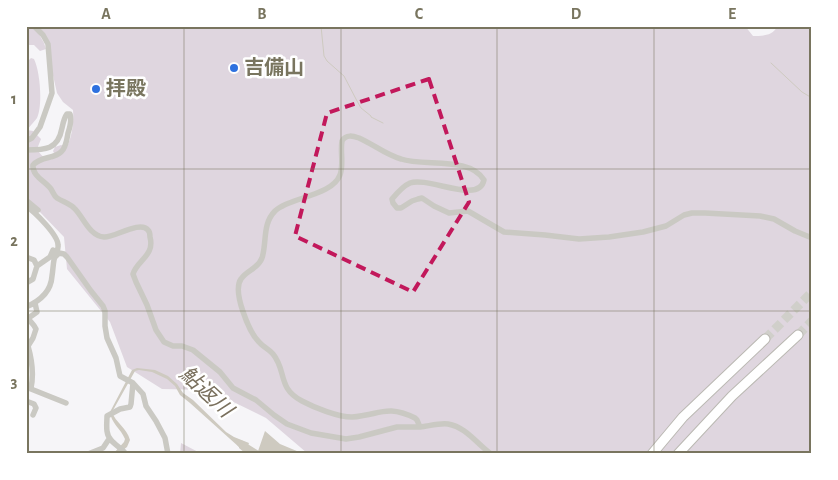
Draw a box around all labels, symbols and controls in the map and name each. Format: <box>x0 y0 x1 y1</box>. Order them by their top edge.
text: A <box>101 6 111 22</box>
text: B <box>257 6 267 22</box>
text: C <box>415 6 424 22</box>
text: D <box>571 6 582 22</box>
text: E <box>728 6 736 22</box>
place label: 吉備山 <box>244 57 304 78</box>
marker: 吉備山 <box>228 62 240 74</box>
place label: 拝殿 <box>106 78 146 99</box>
marker: 拝殿 <box>90 83 102 95</box>
text: 1 <box>11 91 17 107</box>
text: 2 <box>10 233 18 249</box>
water label: 鮎返川 <box>176 362 238 423</box>
text: 3 <box>11 374 18 390</box>

